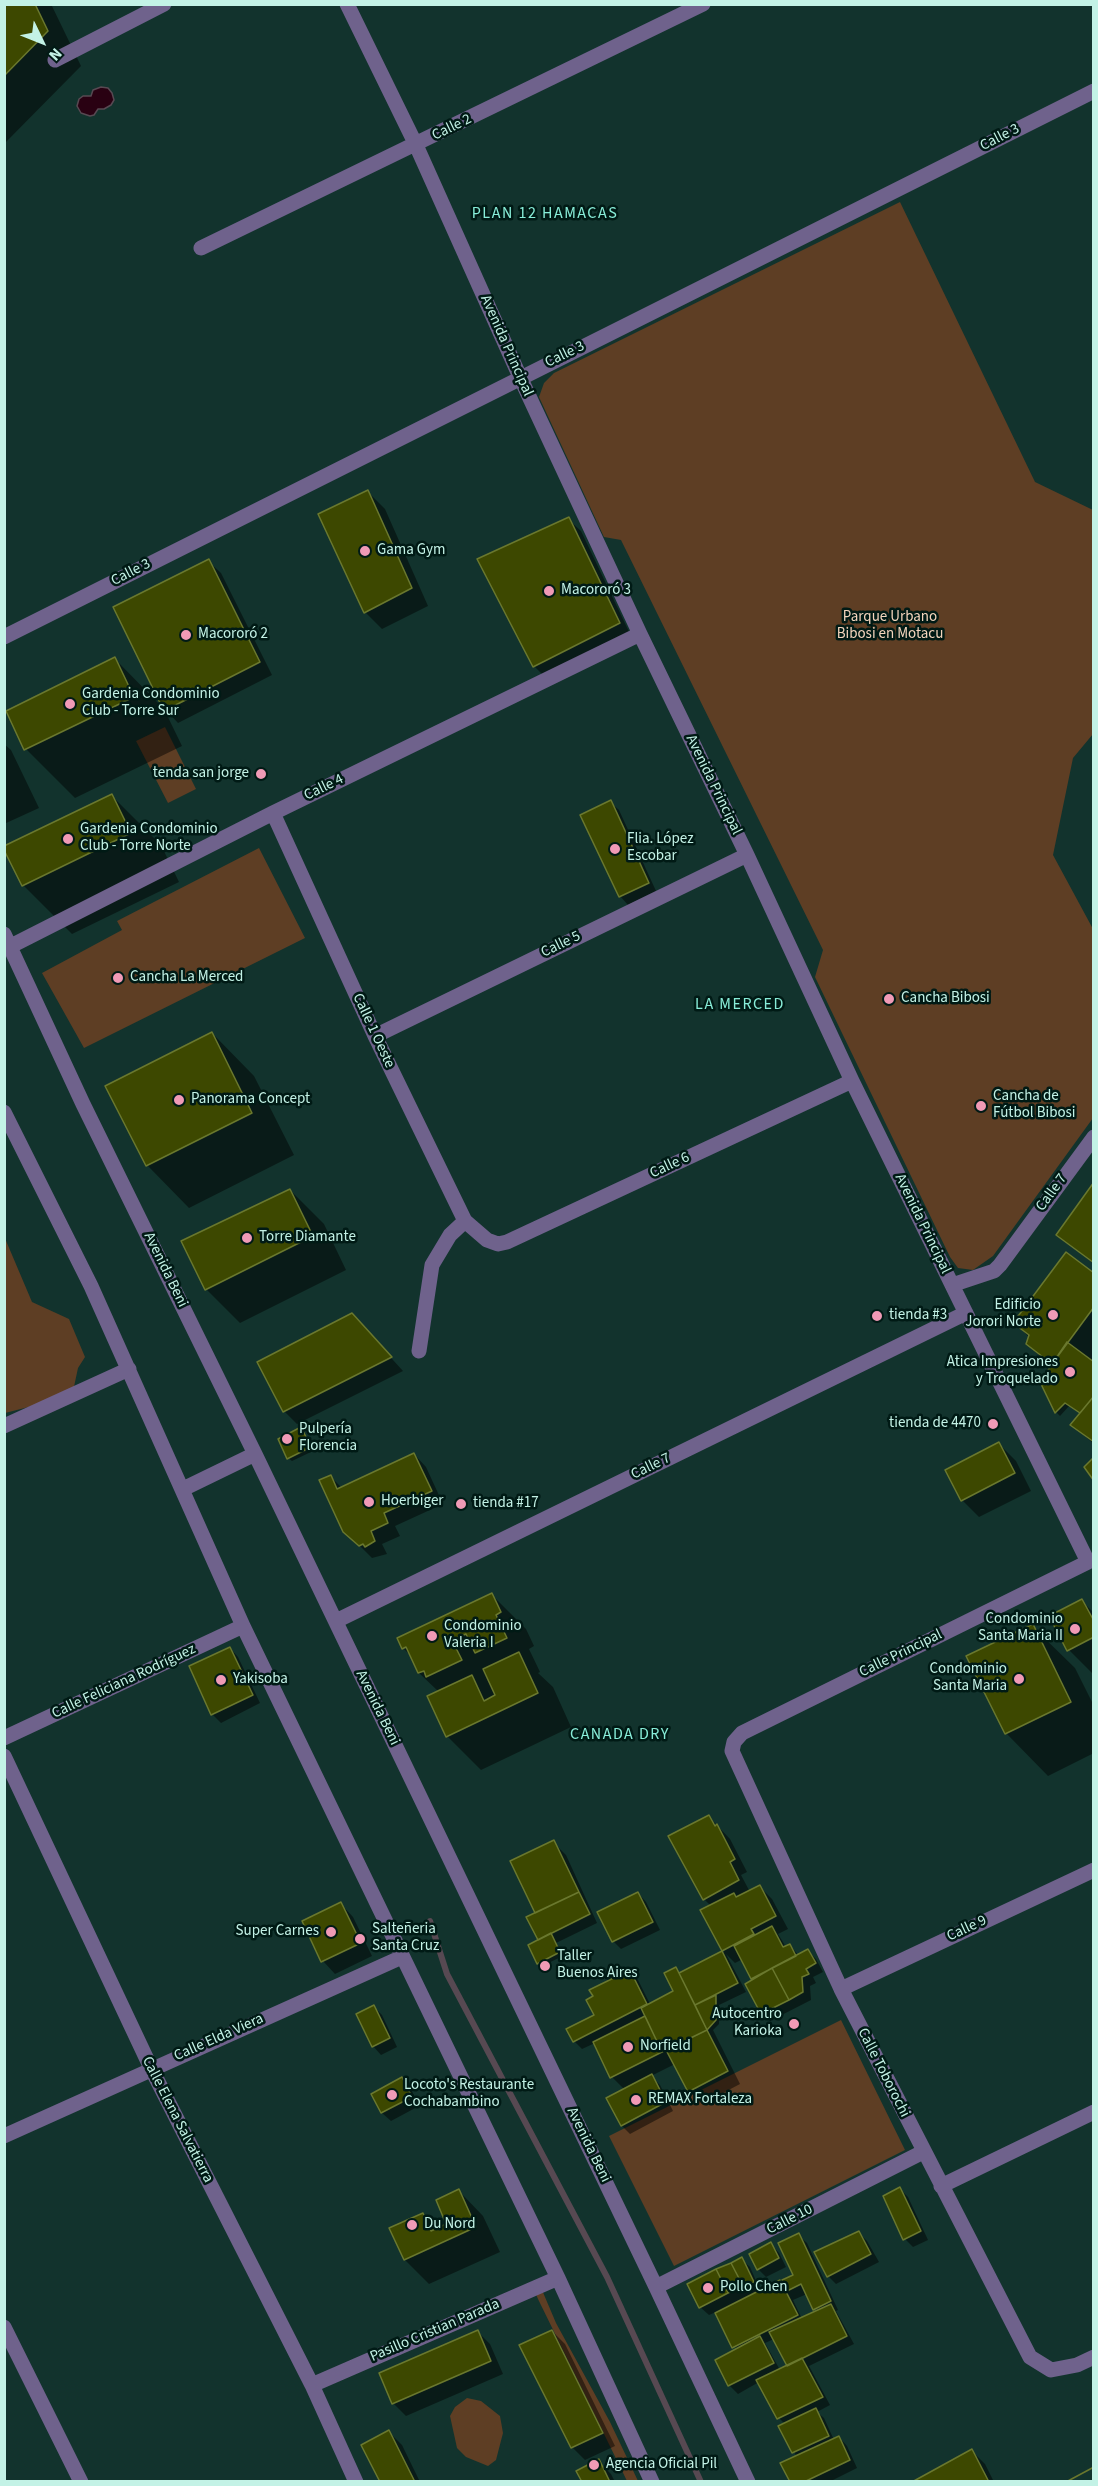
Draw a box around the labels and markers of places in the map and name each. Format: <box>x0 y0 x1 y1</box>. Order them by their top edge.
place label: Gama Gym <box>377 542 446 560</box>
marker: Gama Gym <box>358 544 372 558</box>
place label: Macororó 3 <box>561 582 631 600</box>
marker: Macororó 3 <box>542 584 556 598</box>
place label: Macororó 2 <box>198 626 268 644</box>
marker: Macororó 2 <box>179 628 193 642</box>
place label: Gardenia Condominio Club - Torre Sur <box>82 686 220 721</box>
marker: Gardenia Condominio Club - Torre Sur <box>63 697 77 711</box>
place label: tenda san jorge <box>153 765 249 783</box>
marker: tenda san jorge <box>254 767 268 781</box>
place label: Gardenia Condominio Club - Torre Norte <box>80 821 218 856</box>
place label: Flia. López Escobar <box>627 831 694 866</box>
marker: Gardenia Condominio Club - Torre Norte <box>61 832 75 846</box>
marker: Flia. López Escobar <box>608 842 622 856</box>
place label: Cancha La Merced <box>130 969 243 987</box>
marker: Cancha La Merced <box>111 971 125 985</box>
place label: Cancha Bibosi <box>901 990 990 1008</box>
marker: Cancha Bibosi <box>882 992 896 1006</box>
place label: Cancha de Fútbol Bibosi <box>993 1088 1076 1123</box>
place label: Panorama Concept <box>191 1091 310 1109</box>
marker: Panorama Concept <box>172 1093 186 1107</box>
marker: Cancha de Fútbol Bibosi <box>974 1099 988 1113</box>
place label: Torre Diamante <box>259 1229 356 1247</box>
marker: Torre Diamante <box>240 1231 254 1245</box>
place label: Edificio Jorori Norte <box>965 1297 1041 1332</box>
place label: tienda #3 <box>889 1307 947 1325</box>
marker: Edificio Jorori Norte <box>1046 1308 1060 1322</box>
marker: tienda #3 <box>870 1309 884 1323</box>
place label: Atica Impresiones y Troquelado <box>947 1354 1058 1389</box>
marker: Atica Impresiones y Troquelado <box>1063 1365 1077 1379</box>
place label: tienda de 4470 <box>889 1415 981 1433</box>
marker: tienda de 4470 <box>986 1417 1000 1431</box>
place label: Pulpería Florencia <box>299 1421 357 1456</box>
marker: Pulpería Florencia <box>280 1432 294 1446</box>
place label: Hoerbiger <box>381 1493 444 1511</box>
marker: Hoerbiger <box>362 1495 376 1509</box>
place label: tienda #17 <box>473 1495 539 1513</box>
marker: tienda #17 <box>454 1497 468 1511</box>
place label: Condominio Santa Maria II <box>978 1611 1063 1646</box>
place label: Condominio Valeria I <box>444 1618 522 1653</box>
marker: Condominio Santa Maria II <box>1068 1622 1082 1636</box>
marker: Condominio Valeria I <box>425 1629 439 1643</box>
place label: Condominio Santa Maria <box>929 1661 1007 1696</box>
place label: Yakisoba <box>233 1671 288 1689</box>
marker: Condominio Santa Maria <box>1012 1672 1026 1686</box>
marker: Yakisoba <box>214 1673 228 1687</box>
place label: Salteñeria Santa Cruz <box>372 1921 439 1956</box>
place label: Super Carnes <box>236 1923 319 1941</box>
marker: Super Carnes <box>324 1925 338 1939</box>
marker: Salteñeria Santa Cruz <box>353 1932 367 1946</box>
place label: Taller Buenos Aires <box>557 1948 638 1983</box>
marker: Taller Buenos Aires <box>538 1959 552 1973</box>
place label: Autocentro Karioka <box>712 2006 782 2041</box>
marker: Autocentro Karioka <box>787 2017 801 2031</box>
place label: Norfield <box>640 2038 691 2056</box>
marker: Norfield <box>621 2040 635 2054</box>
place label: Locoto's Restaurante Cochabambino <box>404 2077 534 2112</box>
marker: Locoto's Restaurante Cochabambino <box>385 2088 399 2102</box>
place label: REMAX Fortaleza <box>648 2091 752 2109</box>
marker: REMAX Fortaleza <box>629 2093 643 2107</box>
place label: Du Nord <box>424 2216 476 2234</box>
marker: Du Nord <box>405 2218 419 2232</box>
place label: Pollo Chen <box>720 2279 787 2297</box>
marker: Pollo Chen <box>701 2281 715 2295</box>
place label: Agencia Oficial Pil <box>606 2456 717 2474</box>
marker: Agencia Oficial Pil <box>587 2458 601 2472</box>

